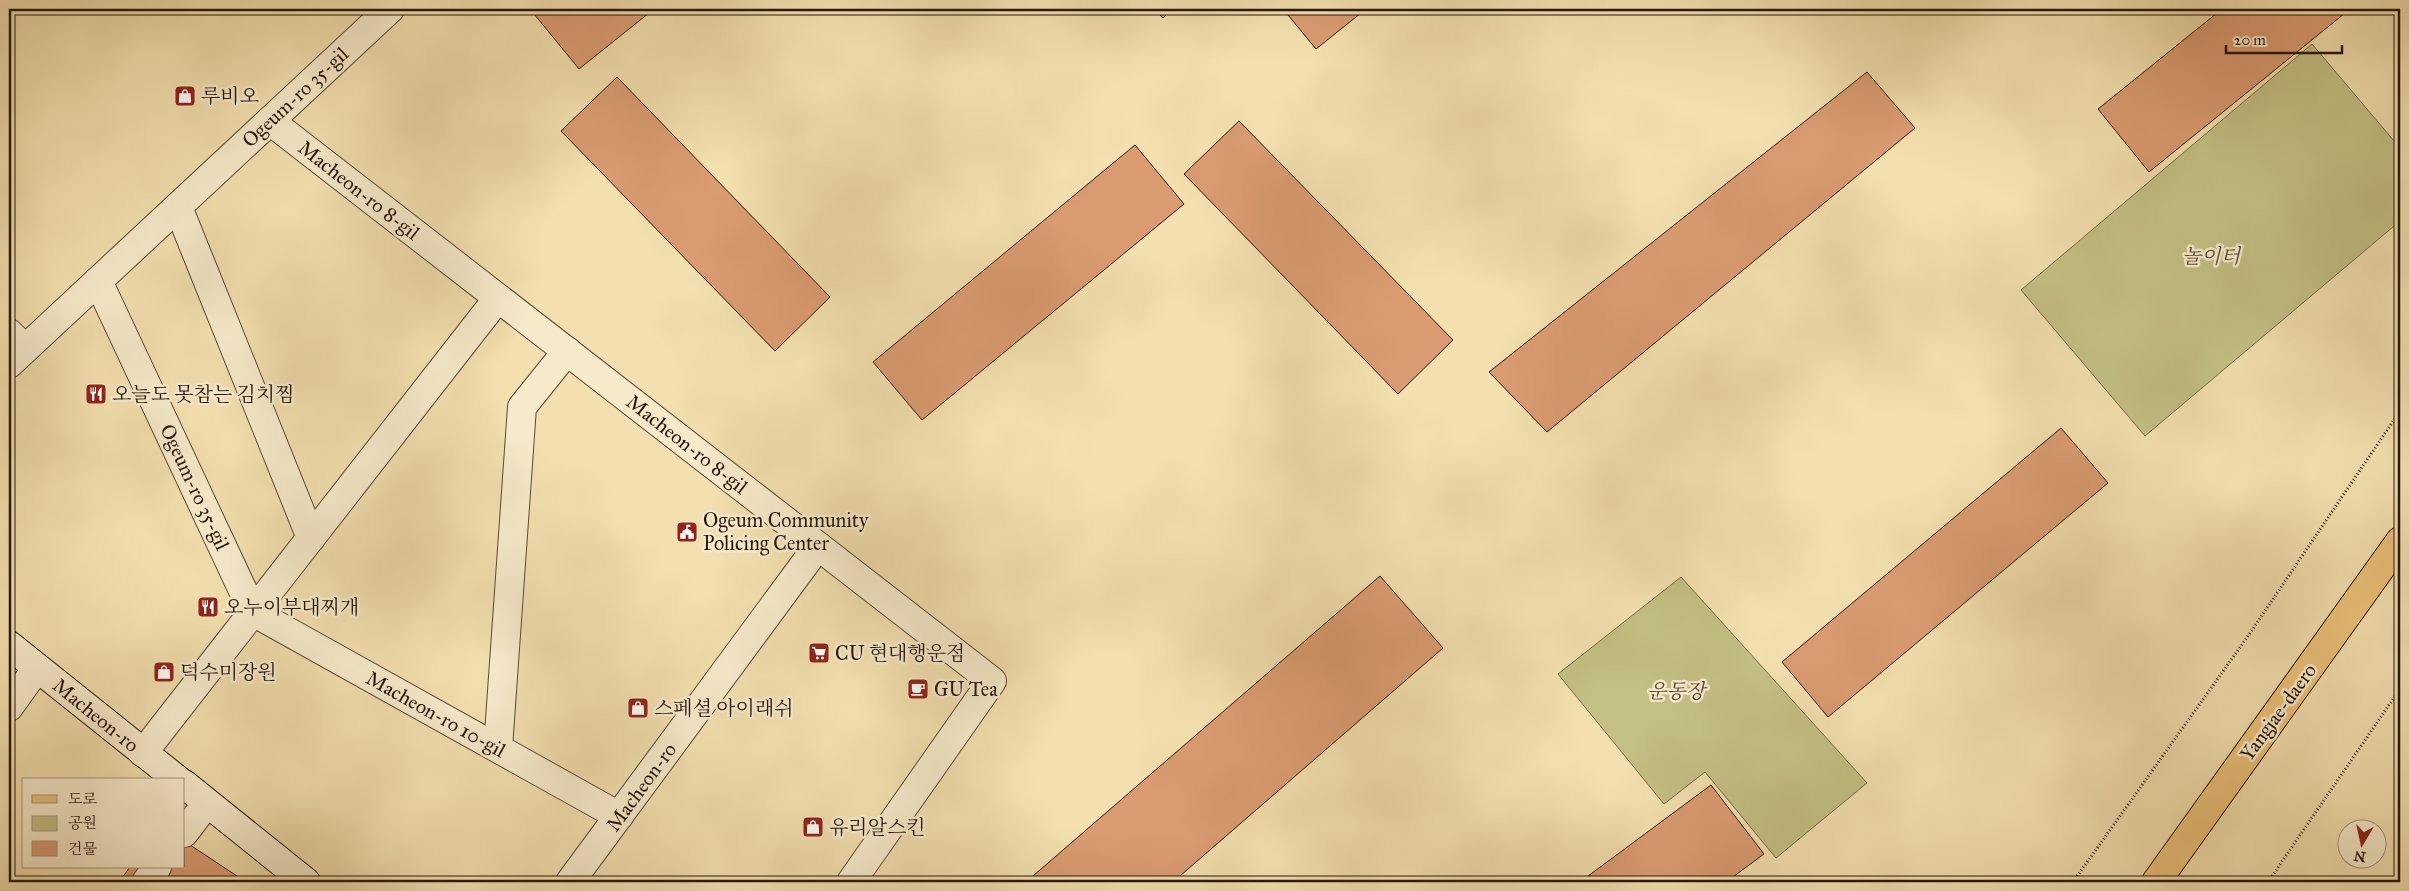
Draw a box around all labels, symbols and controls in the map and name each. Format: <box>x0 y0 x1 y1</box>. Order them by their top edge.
scale bar <box>2226 22 2343 54</box>
text: 20 m <box>2234 31 2266 49</box>
street label: Ogeum-ro 35-gil <box>237 41 354 153</box>
shop icon: 루비오 <box>173 84 197 108</box>
place label: 루비오 <box>201 84 259 108</box>
street label: Macheon-ro 8-gil <box>293 135 425 246</box>
park label: 놀이터 <box>2182 244 2242 268</box>
restaurant icon: 오늘도 못참는 김치찜 <box>84 382 108 406</box>
place label: 오늘도 못참는 김치찜 <box>112 382 295 406</box>
street label: Macheon-ro 8-gil <box>621 389 753 500</box>
street label: Ogeum-ro 35-gil <box>154 420 235 555</box>
place label: Ogeum Community Policing Center <box>703 508 869 556</box>
public building icon: Ogeum Community Policing Center <box>675 520 699 544</box>
restaurant icon: 오누이부대찌개 <box>196 595 220 619</box>
place label: 오누이부대찌개 <box>224 595 359 619</box>
supermarket icon: CU 현대행운점 <box>807 641 831 665</box>
place label: CU 현대행운점 <box>835 641 965 665</box>
street label: Yangjae-daero <box>2235 659 2322 766</box>
shop icon: 덕수미장원 <box>152 660 176 684</box>
place label: 덕수미장원 <box>180 660 277 684</box>
street label: Macheon-ro 10-gil <box>361 666 511 763</box>
street label: Macheon-ro <box>48 673 144 757</box>
cafe icon: GU Tea <box>906 677 930 701</box>
place label: GU Tea <box>934 677 998 701</box>
park label: 운동장 <box>1647 679 1708 703</box>
shop icon: 스페셜 아이래쉬 <box>626 696 650 720</box>
place label: 스페셜 아이래쉬 <box>654 696 794 720</box>
street label: Macheon-ro <box>601 738 681 836</box>
legend <box>22 778 185 868</box>
text: 도로 <box>68 790 97 808</box>
text: 공원 <box>68 814 97 832</box>
shop icon: 유리알스킨 <box>801 815 825 839</box>
place label: 유리알스킨 <box>829 815 926 839</box>
north arrow <box>2336 818 2386 868</box>
text: 건물 <box>68 840 97 858</box>
text: N <box>2353 847 2367 866</box>

